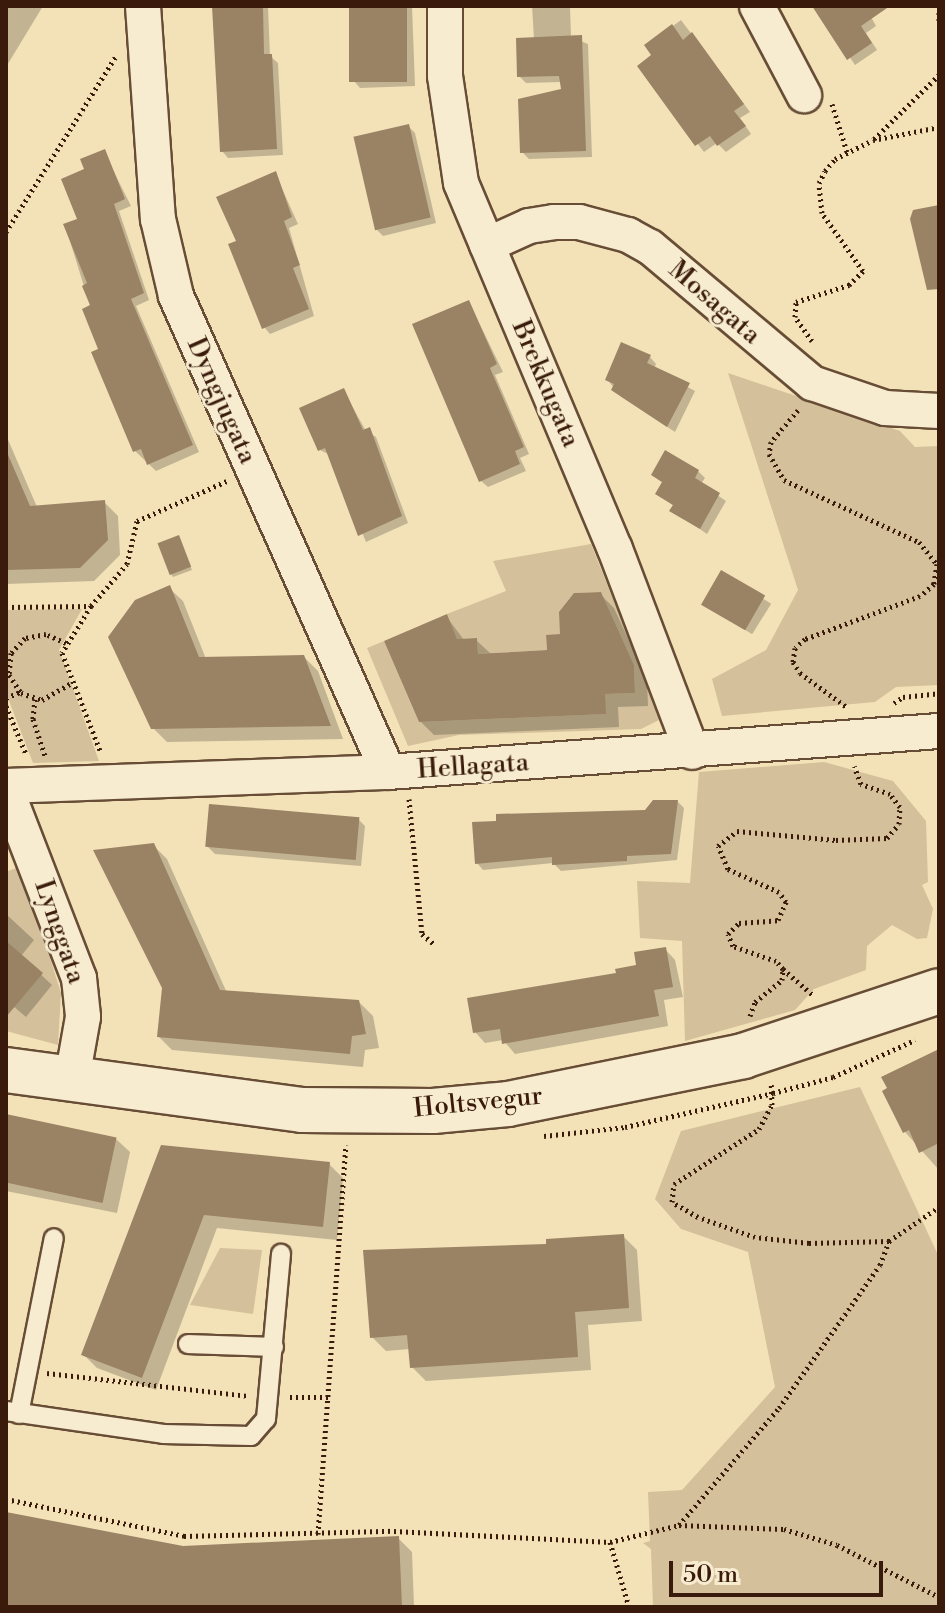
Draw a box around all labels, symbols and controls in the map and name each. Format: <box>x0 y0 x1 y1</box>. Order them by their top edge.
street label: Mosagata <box>662 255 766 351</box>
street label: Brekkugata <box>504 316 586 452</box>
street label: Dyngjugata <box>179 333 263 469</box>
street label: Hellagata <box>416 748 530 786</box>
street label: Lynggata <box>27 876 91 988</box>
street label: Holtsvegur <box>412 1081 544 1125</box>
scale bar <box>673 1545 887 1595</box>
text: 50 m <box>683 1560 738 1590</box>

